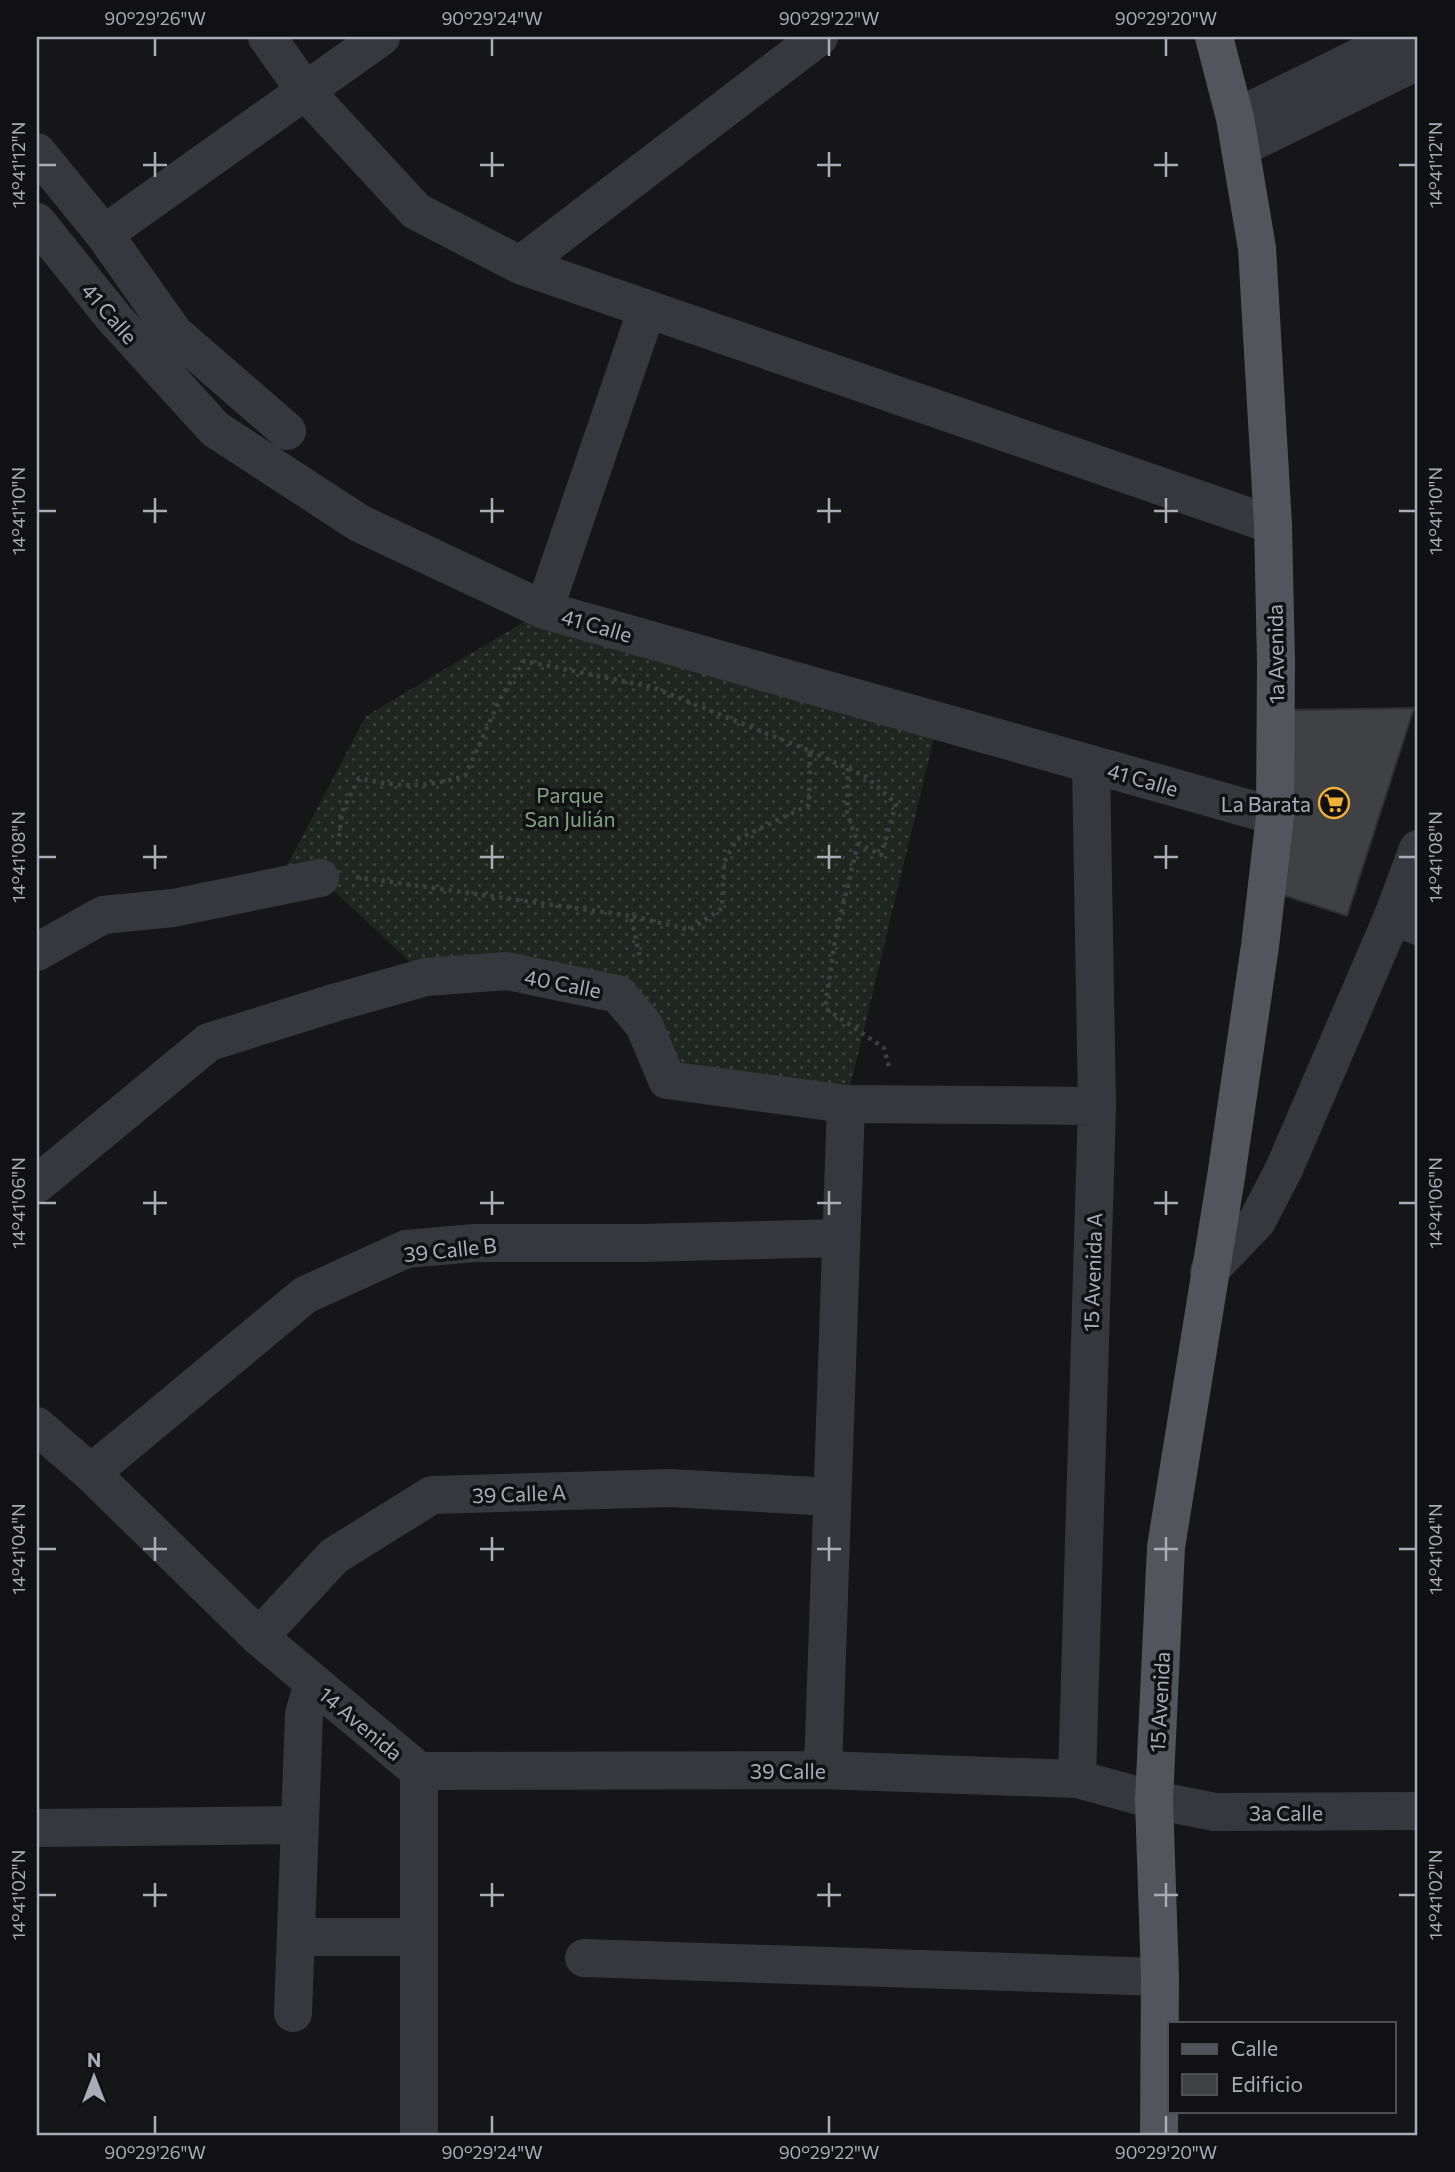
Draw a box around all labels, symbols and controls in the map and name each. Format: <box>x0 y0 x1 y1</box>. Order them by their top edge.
text: 90°29'26"W <box>104 7 206 29</box>
text: 90°29'24"W <box>441 7 543 29</box>
text: 90°29'22"W <box>779 7 879 29</box>
text: 90°29'20"W <box>1115 7 1217 29</box>
text: 14°41'12"N <box>7 122 29 208</box>
text: 14°41'12"N <box>1424 122 1446 208</box>
street label: 41 Calle <box>77 278 143 348</box>
text: 14°41'10"N <box>7 467 29 555</box>
text: 14°41'10"N <box>1424 467 1446 555</box>
street label: 41 Calle <box>559 603 635 647</box>
street label: 1a Avenida <box>1262 604 1288 704</box>
street label: 41 Calle <box>1105 757 1181 801</box>
park label: Parque San Julián <box>525 782 615 831</box>
supermarket icon: La Barata <box>1317 786 1351 820</box>
place label: La Barata <box>1221 791 1311 816</box>
text: 14°41'08"N <box>7 811 29 903</box>
text: 14°41'08"N <box>1424 811 1446 903</box>
street label: 40 Calle <box>523 963 603 1003</box>
text: 14°41'06"N <box>7 1157 29 1249</box>
text: 14°41'06"N <box>1424 1157 1446 1249</box>
street label: 15 Avenida A <box>1077 1212 1107 1332</box>
street label: 39 Calle B <box>402 1232 498 1266</box>
street label: 39 Calle A <box>471 1479 567 1507</box>
text: 14°41'04"N <box>7 1503 29 1595</box>
text: 14°41'04"N <box>1424 1503 1446 1595</box>
street label: 15 Avenida <box>1144 1651 1174 1753</box>
street label: 14 Avenida <box>314 1681 408 1765</box>
street label: 39 Calle <box>750 1758 826 1783</box>
street label: 3a Calle <box>1249 1800 1323 1825</box>
text: 14°41'02"N <box>7 1850 29 1940</box>
text: 14°41'02"N <box>1424 1850 1446 1940</box>
legend <box>1168 2022 1396 2112</box>
text: Calle <box>1231 2035 1278 2060</box>
north arrow <box>60 2042 130 2112</box>
text: N <box>87 2048 101 2071</box>
text: Edificio <box>1231 2071 1303 2096</box>
text: 90°29'26"W <box>104 2141 206 2163</box>
text: 90°29'24"W <box>441 2141 543 2163</box>
text: 90°29'22"W <box>779 2141 879 2163</box>
text: 90°29'20"W <box>1115 2141 1217 2163</box>

